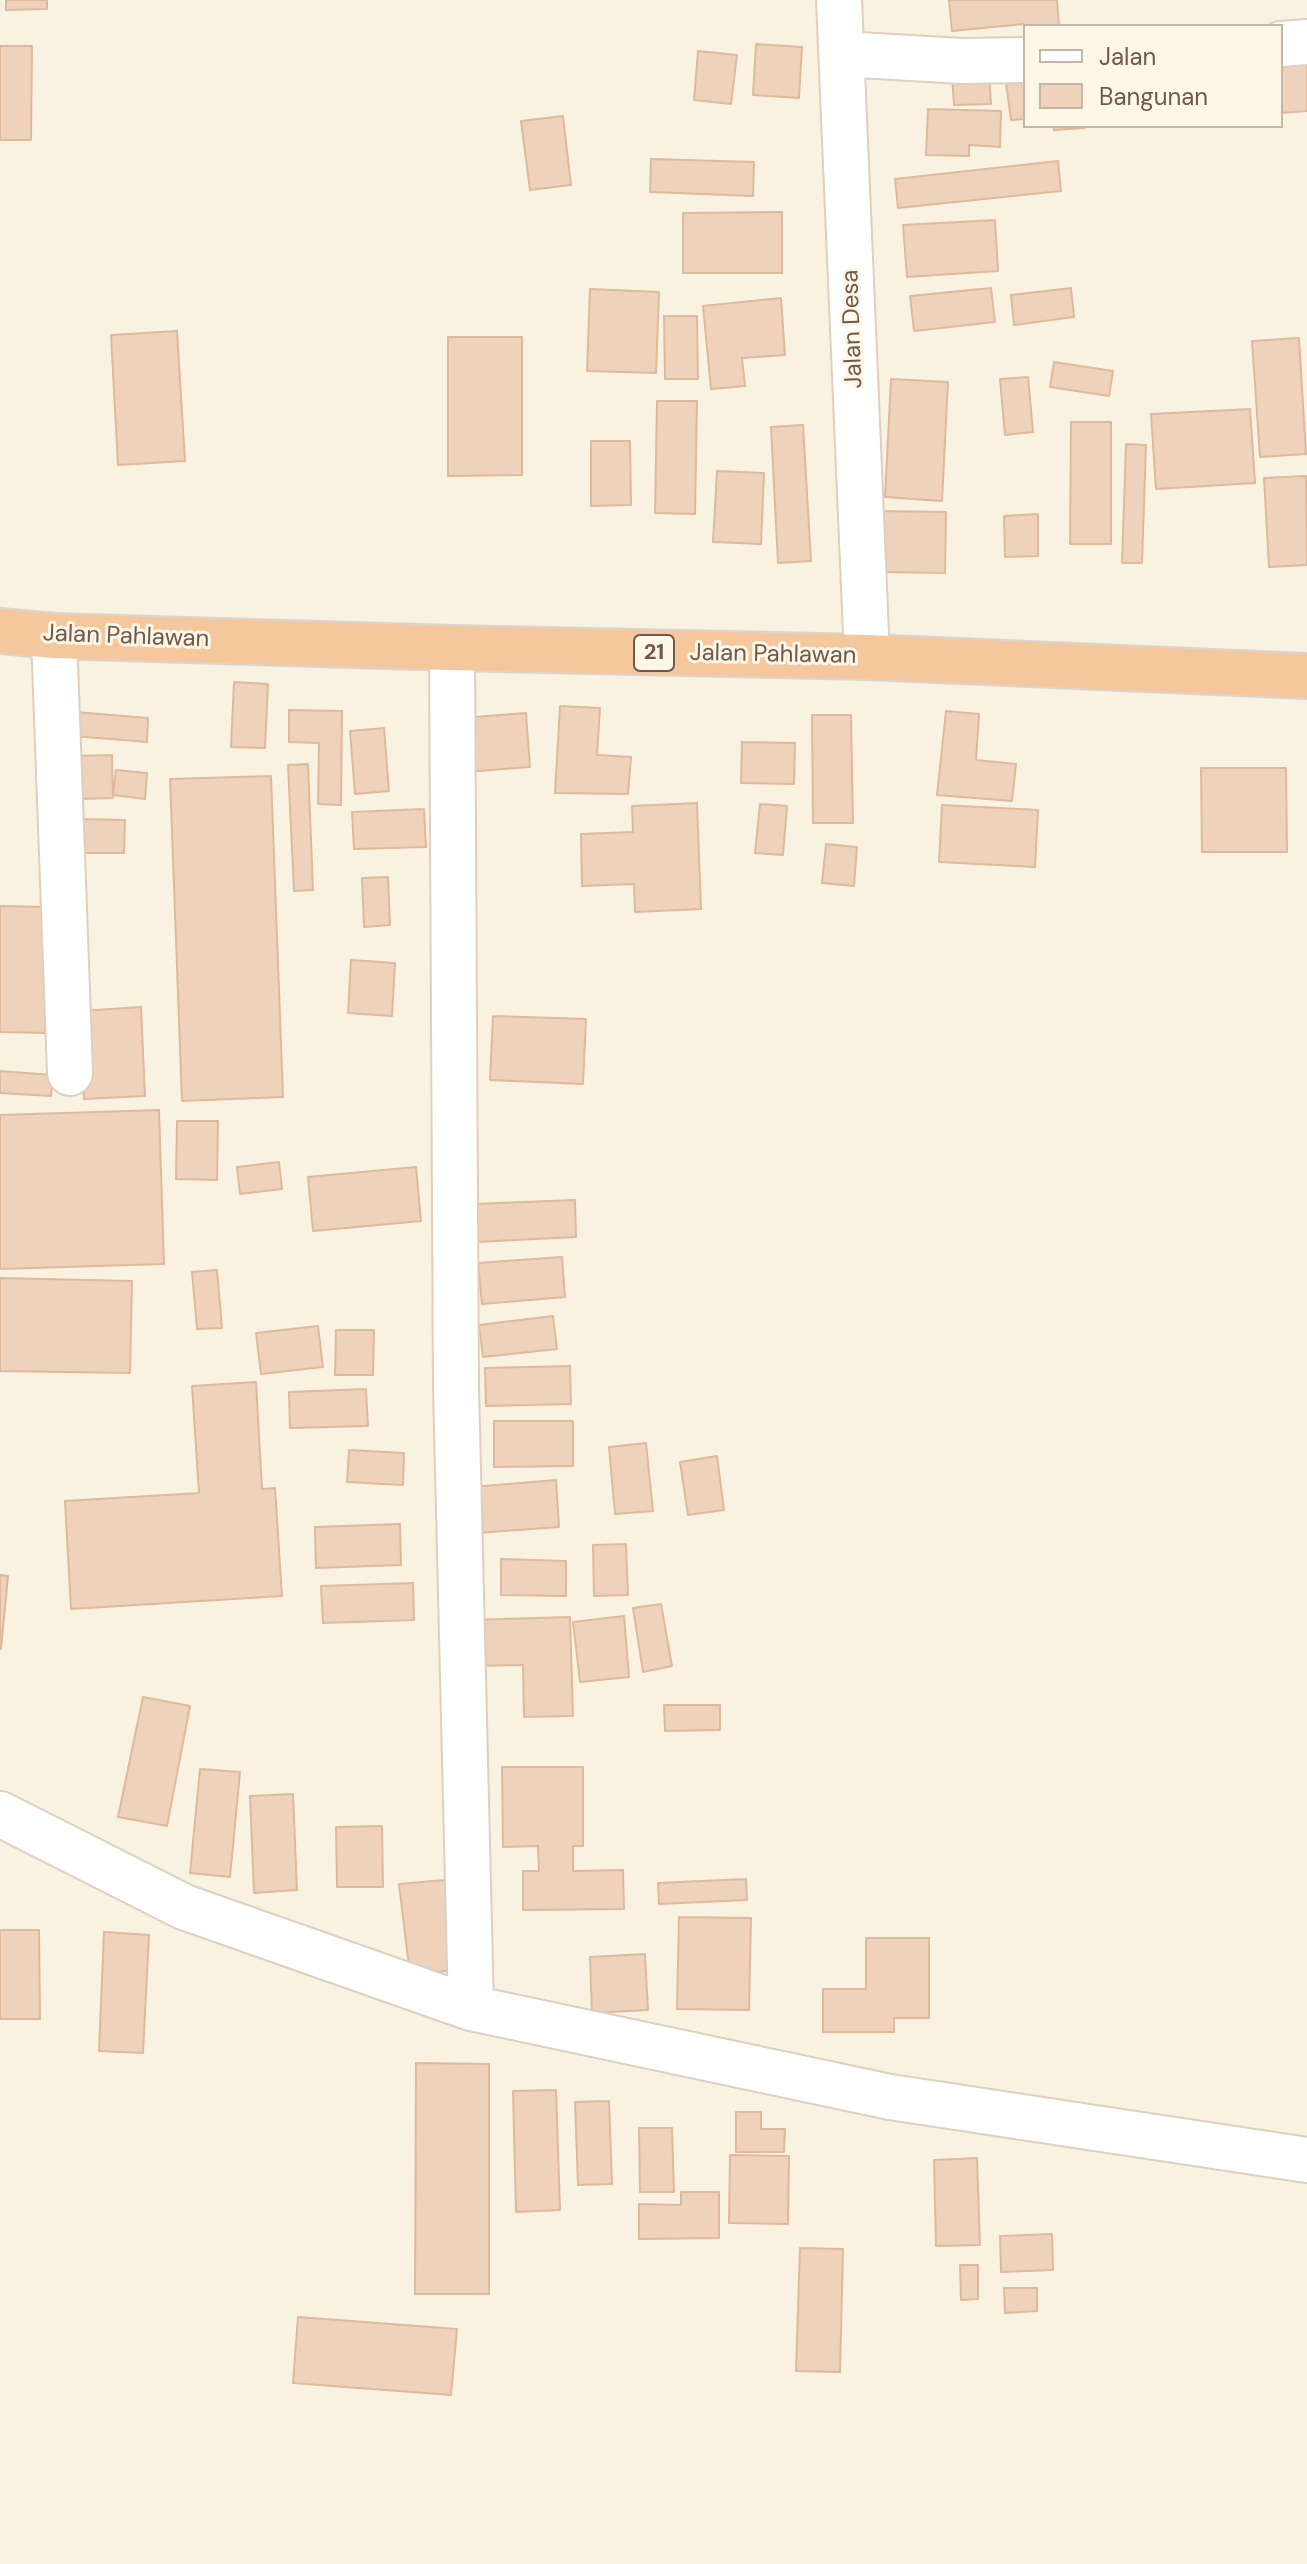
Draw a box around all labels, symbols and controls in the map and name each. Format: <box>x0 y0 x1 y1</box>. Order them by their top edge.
legend <box>1023 24 1283 128</box>
text: Jalan <box>1099 41 1156 72</box>
text: Bangunan <box>1099 81 1208 112</box>
street label: Jalan Desa <box>837 269 869 389</box>
street label: Jalan Pahlawan <box>42 620 210 654</box>
road number: 21 <box>634 635 674 671</box>
street label: Jalan Pahlawan <box>689 639 857 671</box>

